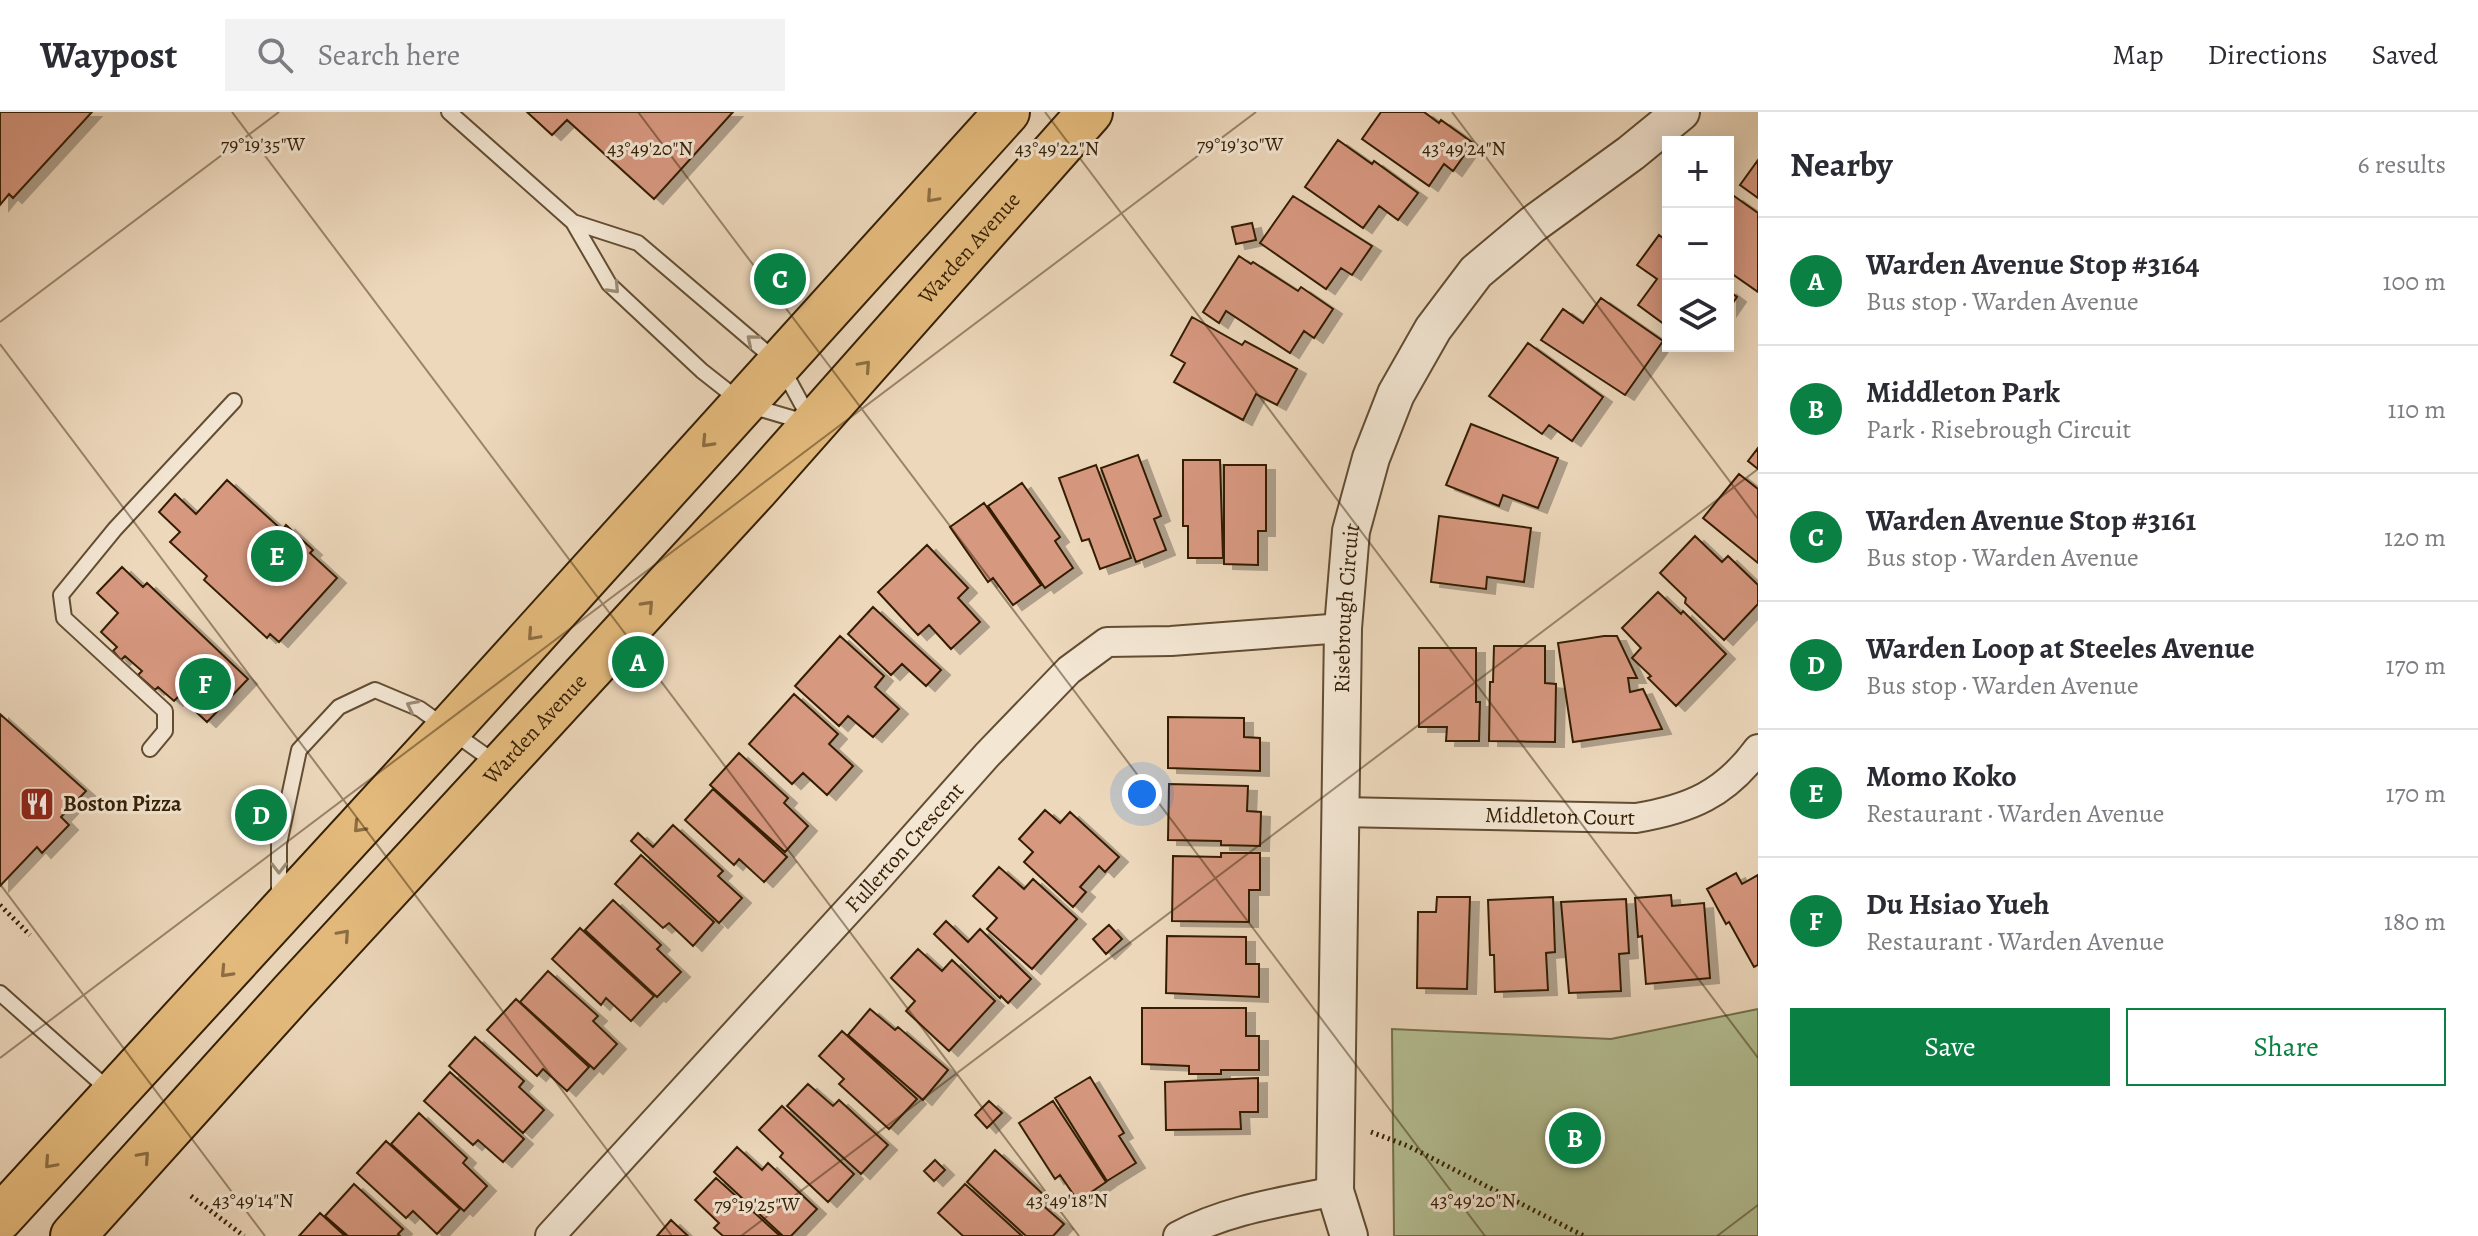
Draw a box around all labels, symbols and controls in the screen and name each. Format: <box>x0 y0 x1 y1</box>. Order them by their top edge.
search box <box>225 19 785 91</box>
text: Waypost <box>40 29 177 81</box>
icon: search <box>253 33 297 77</box>
text: Search here <box>317 35 460 75</box>
text: Map <box>2112 36 2163 74</box>
text: Directions <box>2207 36 2328 74</box>
text: Saved <box>2372 36 2438 74</box>
text: 79°19'35"W <box>221 131 306 158</box>
text: 79°19'30"W <box>1197 131 1284 158</box>
text: 43°49'20"N <box>607 135 693 162</box>
text: 43°49'22"N <box>1015 135 1099 162</box>
text: 43°49'24"N <box>1422 135 1506 162</box>
map controls <box>1662 136 1734 352</box>
button: + <box>1662 136 1734 208</box>
text: Nearby <box>1790 141 1893 188</box>
text: 6 results <box>2358 147 2446 182</box>
street label: Warden Avenue <box>911 185 1027 312</box>
one-way arrow <box>927 187 941 202</box>
button: − <box>1662 208 1734 280</box>
text: Warden Avenue Stop #3164 <box>1866 244 2200 284</box>
pin: C <box>754 249 806 309</box>
text: A <box>1808 264 1824 299</box>
text: 100 m <box>2383 264 2446 299</box>
one-way arrow <box>605 278 619 293</box>
button: layers <box>1662 280 1734 352</box>
text: Bus stop · Warden Avenue <box>1866 284 2139 319</box>
one-way arrow <box>746 335 761 350</box>
one-way arrow <box>855 361 869 376</box>
text: Middleton Park <box>1866 372 2060 412</box>
text: B <box>1808 392 1824 427</box>
text: 110 m <box>2388 392 2446 427</box>
text: Park · Risebrough Circuit <box>1866 412 2131 447</box>
one-way arrow <box>703 432 717 447</box>
text: Warden Avenue Stop #3161 <box>1866 500 2196 540</box>
street label: Risebrough Circuit <box>1327 520 1367 693</box>
text: C <box>1808 520 1824 555</box>
text: 120 m <box>2384 520 2446 555</box>
pin: E <box>251 526 303 586</box>
text: Bus stop · Warden Avenue <box>1866 540 2139 575</box>
one-way arrow <box>638 600 652 615</box>
one-way arrow <box>529 625 543 640</box>
text: Warden Loop at Steeles Avenue <box>1866 628 2255 668</box>
pin: A <box>612 632 664 692</box>
text: D <box>1807 648 1825 683</box>
text: 170 m <box>2386 648 2446 683</box>
pin: F <box>179 654 231 714</box>
street label: Warden Avenue <box>476 667 594 792</box>
text: Bus stop · Warden Avenue <box>1866 668 2139 703</box>
one-way arrow <box>406 700 421 716</box>
text: Momo Koko <box>1866 756 2017 796</box>
your location <box>1122 774 1162 814</box>
street label: Fullerton Crescent <box>838 776 971 919</box>
text: E <box>1808 776 1824 811</box>
text: 170 m <box>2386 776 2446 811</box>
restaurant icon: Boston Pizza <box>18 785 56 823</box>
pin: D <box>235 785 287 845</box>
place label: Boston Pizza <box>63 789 182 819</box>
text: Restaurant · Warden Avenue <box>1866 796 2164 831</box>
street label: Middleton Court <box>1485 800 1635 833</box>
one-way arrow <box>354 818 368 833</box>
one-way arrow <box>270 862 288 875</box>
text: Du Hsiao Yueh <box>1866 884 2049 924</box>
text: F <box>1809 904 1823 939</box>
text: 180 m <box>2384 904 2446 939</box>
text: Restaurant · Warden Avenue <box>1866 924 2164 959</box>
one-way arrow <box>335 930 350 944</box>
one-way arrow <box>221 963 236 977</box>
button: Save <box>1790 1008 2110 1086</box>
button: Share <box>2126 1008 2446 1086</box>
pin: B <box>1549 1108 1601 1168</box>
one-way arrow <box>134 1152 149 1167</box>
one-way arrow <box>46 1154 60 1169</box>
text: 43°49'14"N <box>212 1187 294 1214</box>
text: 43°49'18"N <box>1026 1187 1108 1214</box>
text: 43°49'20"N <box>1430 1187 1516 1214</box>
text: 79°19'25"W <box>714 1191 800 1218</box>

